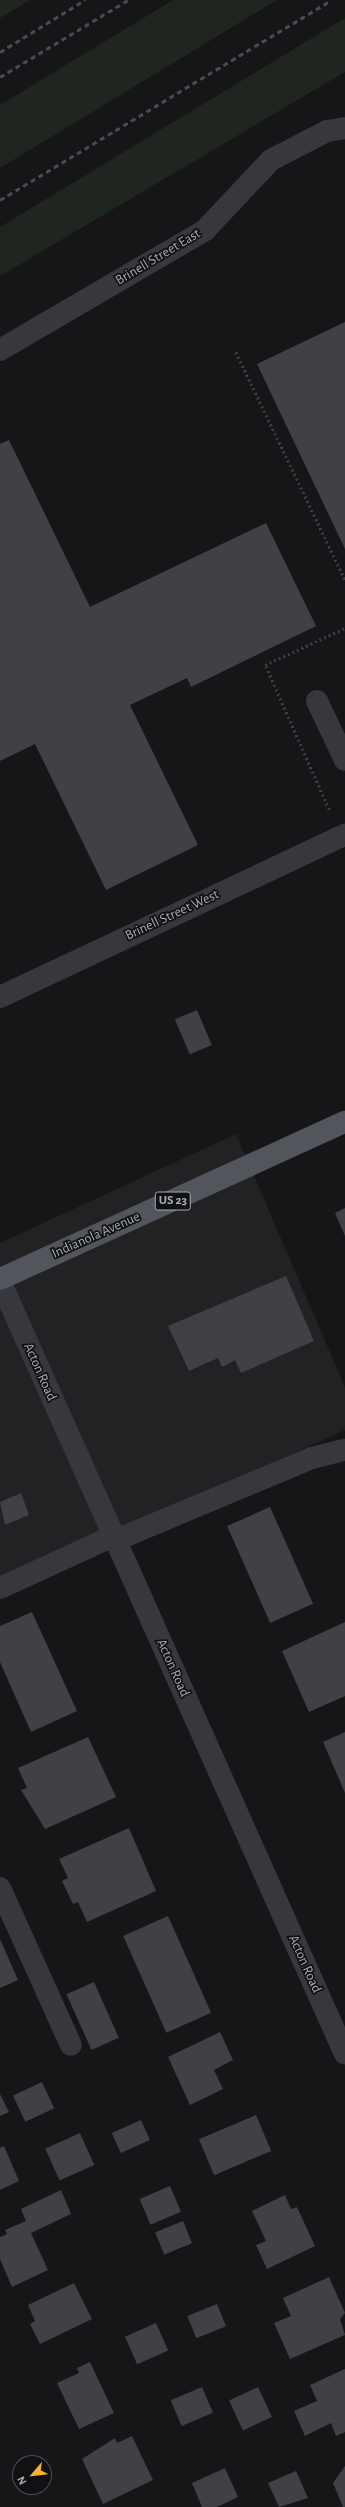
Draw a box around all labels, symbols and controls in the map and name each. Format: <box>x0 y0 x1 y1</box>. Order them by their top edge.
street label: Brinell Street East <box>113 225 203 289</box>
street label: Brinell Street West <box>122 886 222 944</box>
road number: US 23 <box>154 1190 192 1212</box>
street label: Indianola Avenue <box>49 1208 143 1262</box>
street label: Acton Road <box>20 1340 60 1404</box>
street label: Acton Road <box>153 1636 193 1700</box>
street label: Acton Road <box>285 1932 325 1996</box>
north arrow <box>12 2455 52 2495</box>
text: N <box>15 2474 28 2486</box>

